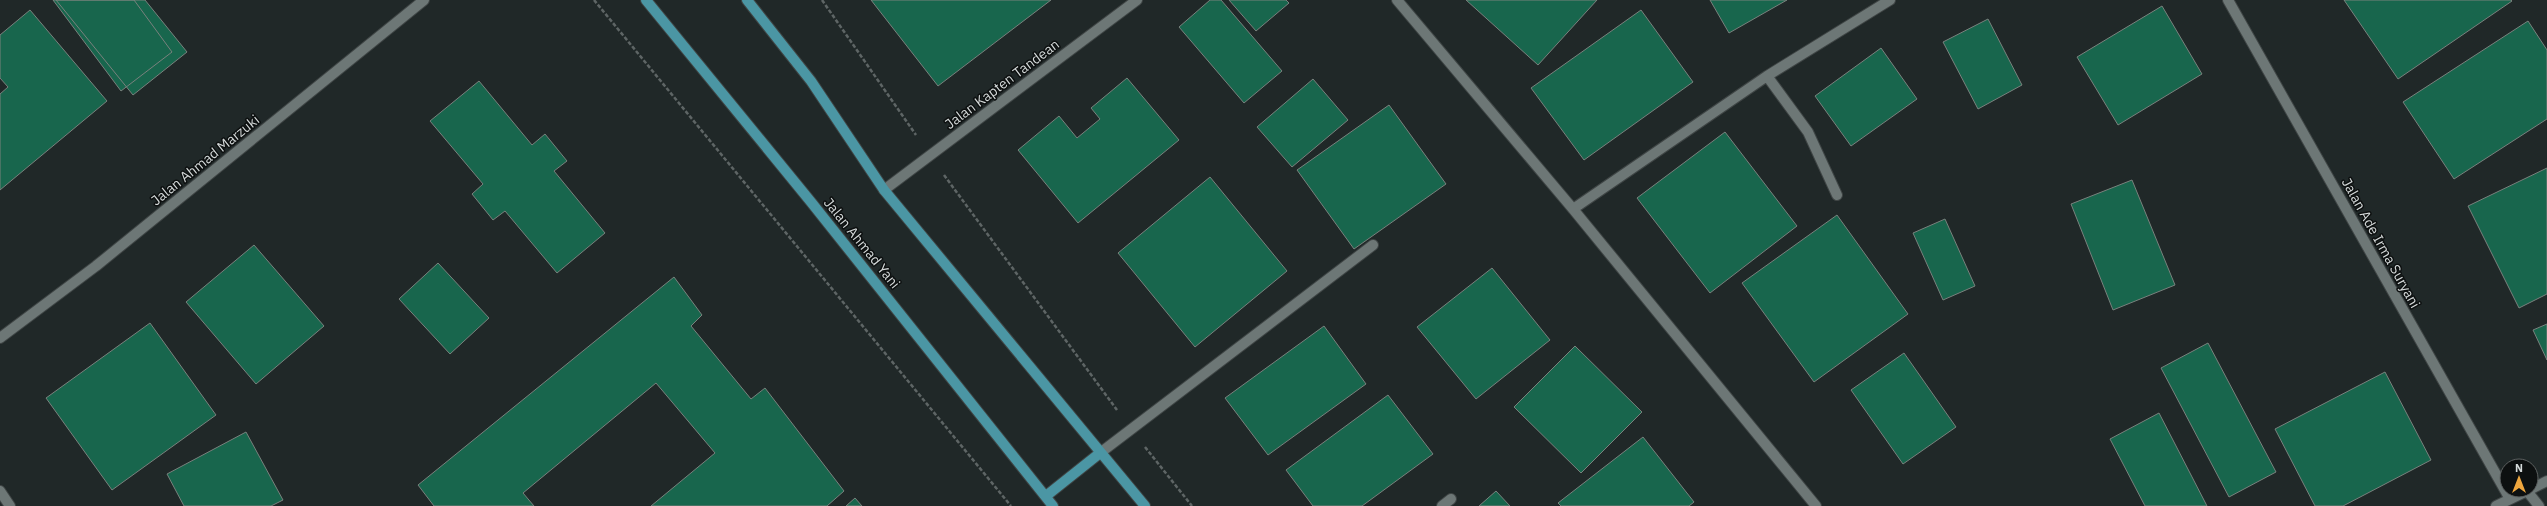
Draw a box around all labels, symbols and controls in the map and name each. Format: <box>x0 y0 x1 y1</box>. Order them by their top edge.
street label: Jalan Kapten Tandean <box>941 35 1063 133</box>
street label: Jalan Ahmad Marzuki <box>147 111 263 209</box>
street label: Jalan Ade Irma Suryani <box>2338 175 2424 311</box>
street label: Jalan Ahmad Yani <box>820 194 904 292</box>
north arrow <box>2499 458 2539 498</box>
text: N <box>2515 461 2523 475</box>

